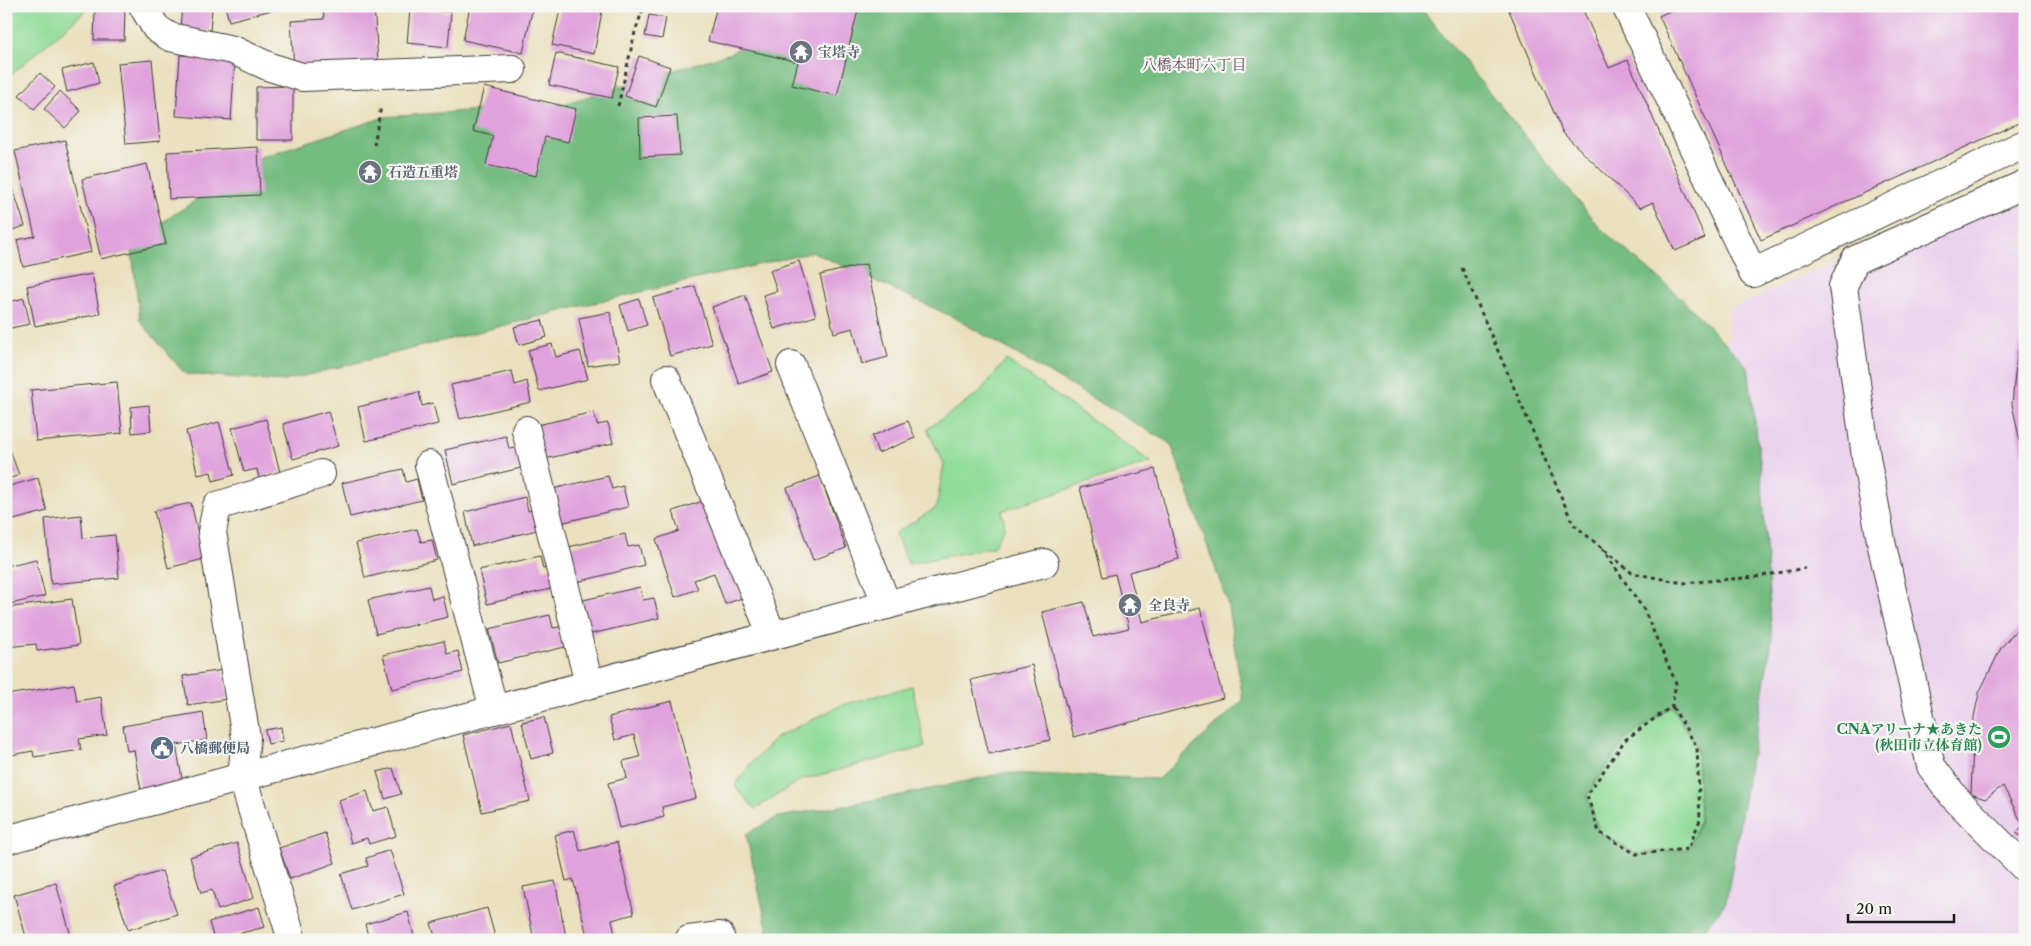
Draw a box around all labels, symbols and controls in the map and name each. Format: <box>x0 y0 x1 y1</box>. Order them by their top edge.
temple icon: 宝塔寺 <box>788 39 814 65</box>
place label: 宝塔寺 <box>818 43 860 61</box>
district label: 八橋本町六丁目 <box>1141 55 1247 74</box>
temple icon: 石造五重塔 <box>357 159 383 185</box>
place label: 石造五重塔 <box>388 163 458 181</box>
temple icon: 全良寺 <box>1117 592 1143 618</box>
place label: 全良寺 <box>1148 596 1190 614</box>
place label: CNAアリーナ★あきた (秋田市立体育館) <box>1836 720 1982 754</box>
sports icon: CNAアリーナ★あきた (秋田市立体育館) <box>1986 724 2012 750</box>
public building icon: 八橋郵便局 <box>149 735 175 761</box>
place label: 八橋郵便局 <box>180 739 250 757</box>
scale bar <box>1848 891 1955 923</box>
text: 20 m <box>1856 899 1892 918</box>

